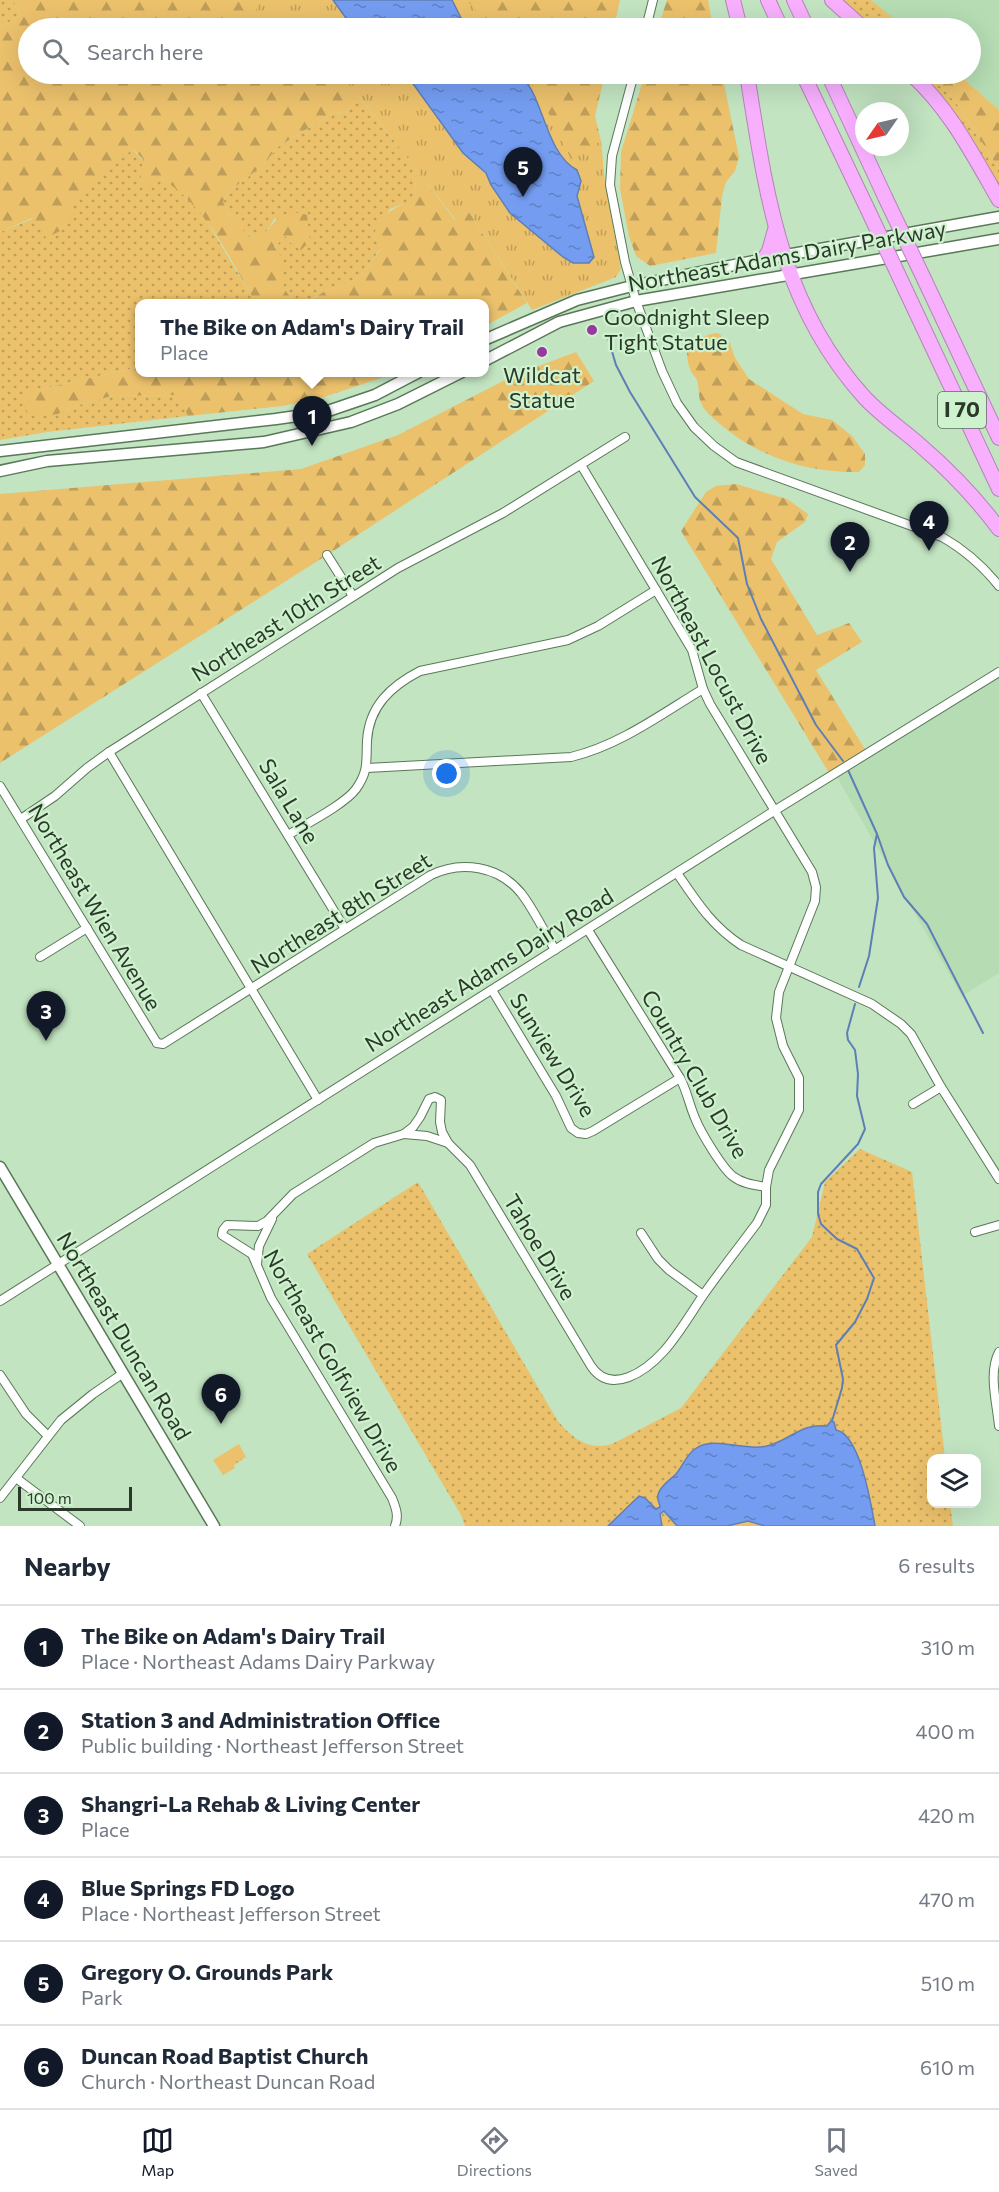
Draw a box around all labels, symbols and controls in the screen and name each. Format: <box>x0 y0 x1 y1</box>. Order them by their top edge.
search box <box>18 18 981 84</box>
icon: search <box>39 35 72 68</box>
text: Search here <box>87 38 203 65</box>
north arrow <box>855 102 909 156</box>
pin: 5 <box>504 148 542 197</box>
street label: Northeast Adams Dairy Parkway <box>626 214 948 297</box>
popup <box>135 299 489 377</box>
place label: Goodnight Sleep Tight Statue <box>604 303 770 355</box>
text: The Bike on Adam's Dairy Trail <box>160 313 464 340</box>
marker: Goodnight Sleep Tight Statue <box>585 323 599 337</box>
text: Place <box>160 340 208 364</box>
marker: Wildcat Statue <box>535 345 549 359</box>
place label: Wildcat Statue <box>503 361 581 413</box>
road number: I 70 <box>938 392 986 428</box>
pin: 1 <box>292 396 332 446</box>
pin: 4 <box>910 502 948 551</box>
pin: 2 <box>830 522 870 572</box>
street label: Northeast 10th Street <box>186 548 385 687</box>
street label: Northeast Locust Drive <box>646 551 779 768</box>
street label: Sala Lane <box>254 753 325 848</box>
your location <box>432 759 461 788</box>
street label: Northeast Wien Avenue <box>23 799 168 1015</box>
street label: Northeast 8th Street <box>245 846 436 979</box>
street label: Northeast Adams Dairy Road <box>360 882 618 1057</box>
street label: Country Club Drive <box>636 985 755 1163</box>
street label: Sunview Drive <box>505 988 602 1122</box>
pin: 3 <box>26 992 66 1041</box>
street label: Tahoe Drive <box>498 1189 583 1304</box>
street label: Northeast Duncan Road <box>52 1227 197 1445</box>
street label: Northeast Golfview Drive <box>258 1244 408 1477</box>
pin: 6 <box>202 1374 240 1424</box>
map controls <box>927 1454 981 1508</box>
button: layers <box>927 1454 981 1508</box>
scale bar <box>18 1484 132 1512</box>
text: 100 m <box>27 1488 72 1507</box>
text: Nearby <box>24 1550 111 1581</box>
text: 6 results <box>898 1553 975 1577</box>
text: The Bike on Adam's Dairy Trail <box>81 1622 385 1649</box>
text: 1 <box>39 1635 48 1659</box>
text: 310 m <box>921 1635 975 1659</box>
text: Place · Northeast Adams Dairy Parkway <box>81 1649 435 1673</box>
text: Station 3 and Administration Office <box>81 1706 440 1733</box>
text: 2 <box>38 1719 49 1743</box>
text: 400 m <box>916 1719 975 1743</box>
text: Public building · Northeast Jefferson Street <box>81 1733 464 1757</box>
text: Shangri-La Rehab & Living Center <box>81 1790 420 1817</box>
text: 3 <box>38 1803 49 1827</box>
text: 420 m <box>918 1803 975 1827</box>
text: Place <box>81 1817 130 1841</box>
text: Blue Springs FD Logo <box>81 1874 295 1901</box>
text: 4 <box>37 1887 50 1911</box>
text: 470 m <box>919 1887 975 1911</box>
text: Place · Northeast Jefferson Street <box>81 1901 381 1925</box>
text: Gregory O. Grounds Park <box>81 1958 333 1985</box>
text: 5 <box>38 1971 49 1995</box>
text: 510 m <box>921 1971 975 1995</box>
text: Park <box>81 1985 123 2009</box>
text: Duncan Road Baptist Church <box>81 2042 368 2069</box>
text: 6 <box>37 2055 50 2079</box>
text: 610 m <box>920 2055 975 2079</box>
text: Church · Northeast Duncan Road <box>81 2069 375 2093</box>
tab: Map <box>141 2124 174 2179</box>
tab: Directions <box>457 2124 532 2179</box>
tab: Saved <box>814 2124 858 2179</box>

